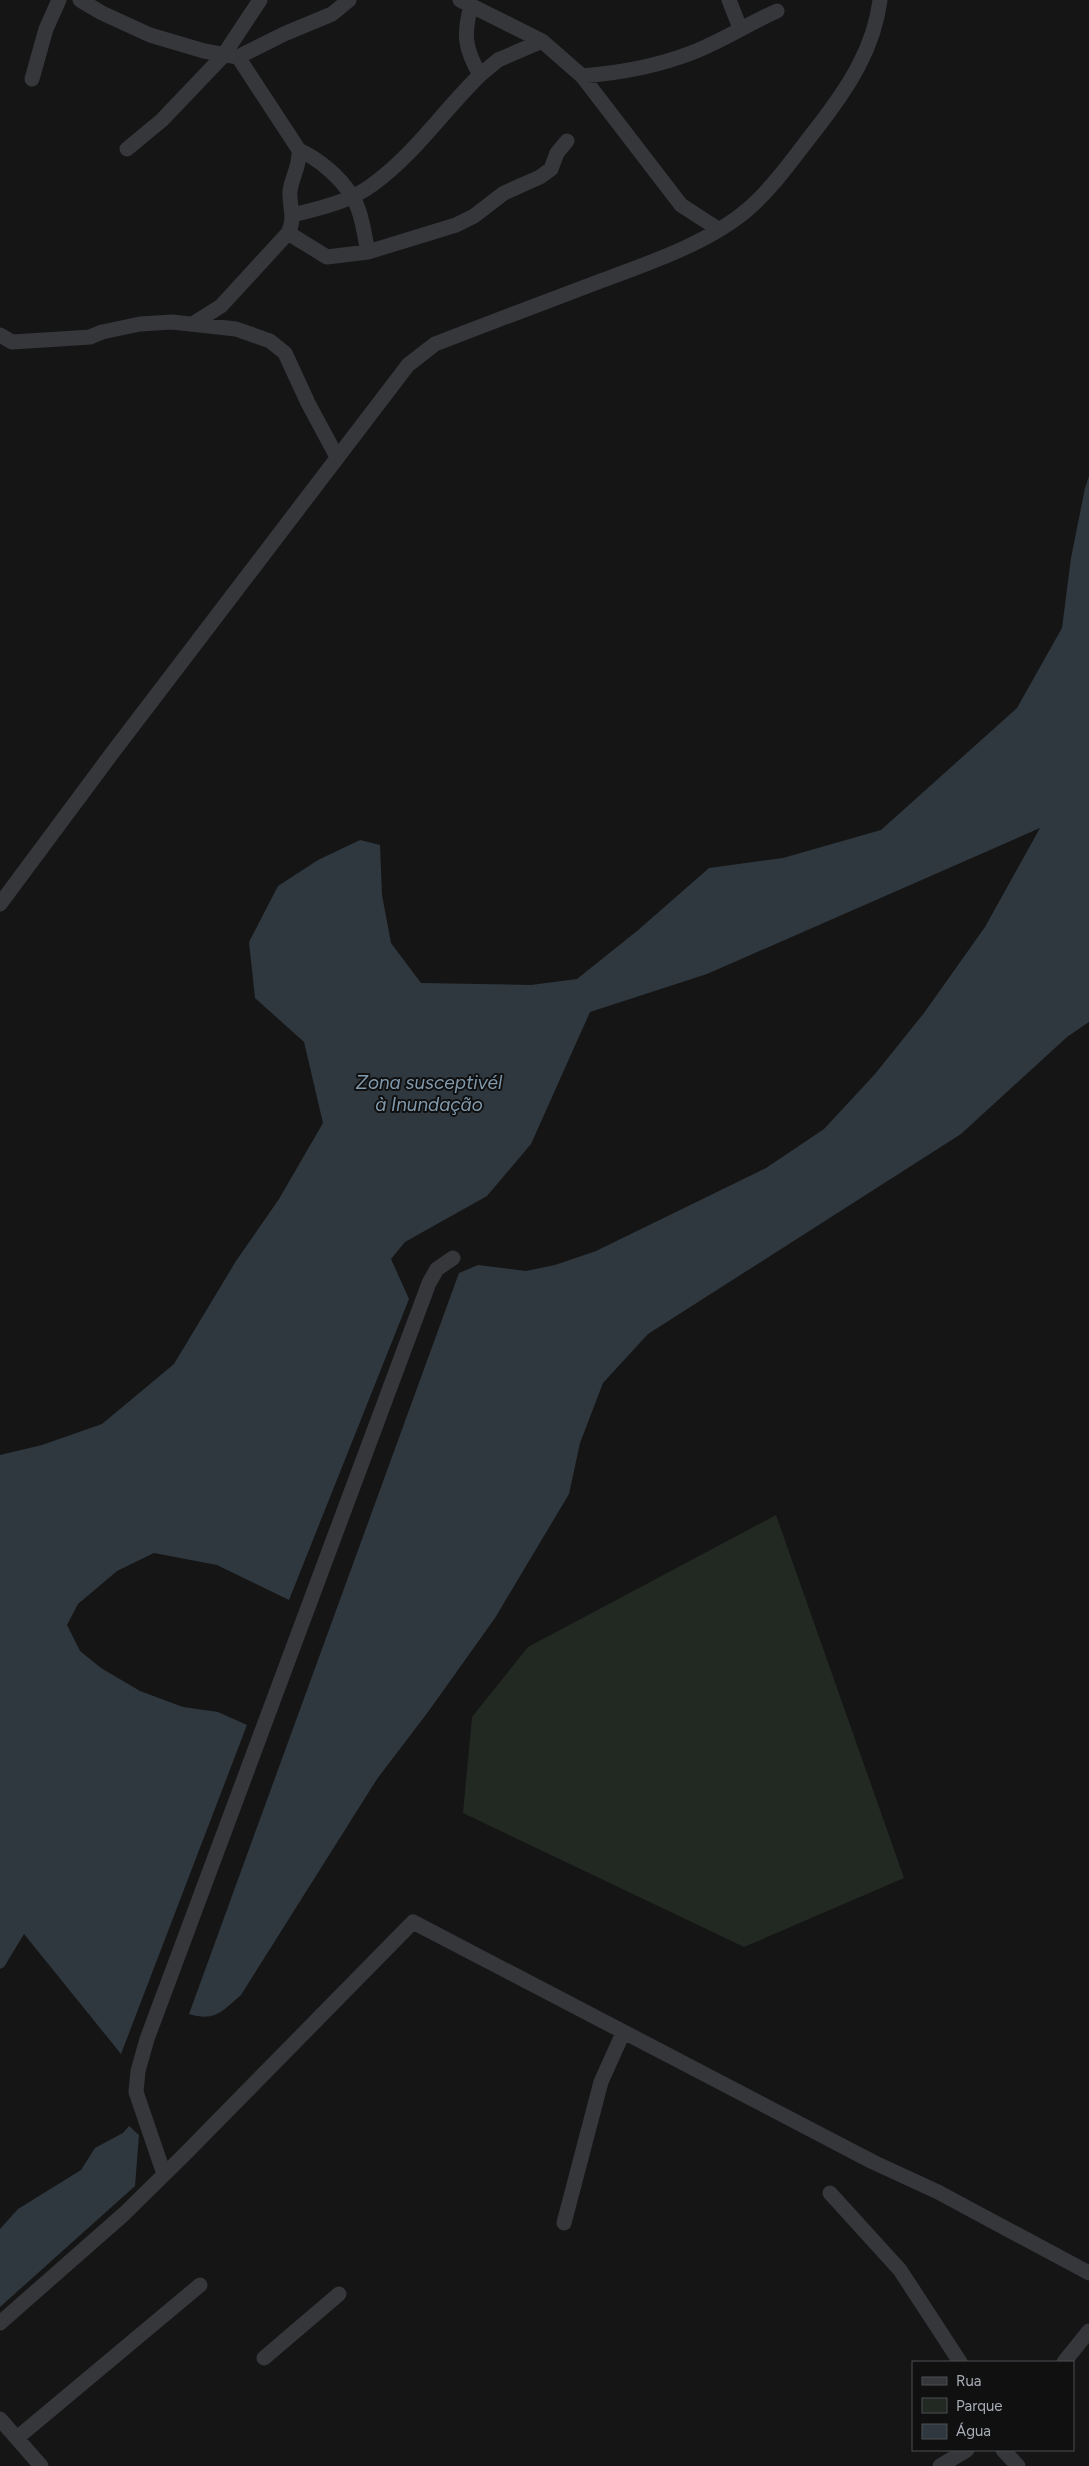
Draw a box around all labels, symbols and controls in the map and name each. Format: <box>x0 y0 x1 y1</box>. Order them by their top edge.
water label: Zona susceptivél à Inundação <box>356 1071 503 1116</box>
legend <box>912 2361 1074 2451</box>
text: Rua <box>956 2372 981 2390</box>
text: Parque <box>956 2397 1003 2415</box>
text: Água <box>956 2422 991 2440</box>

